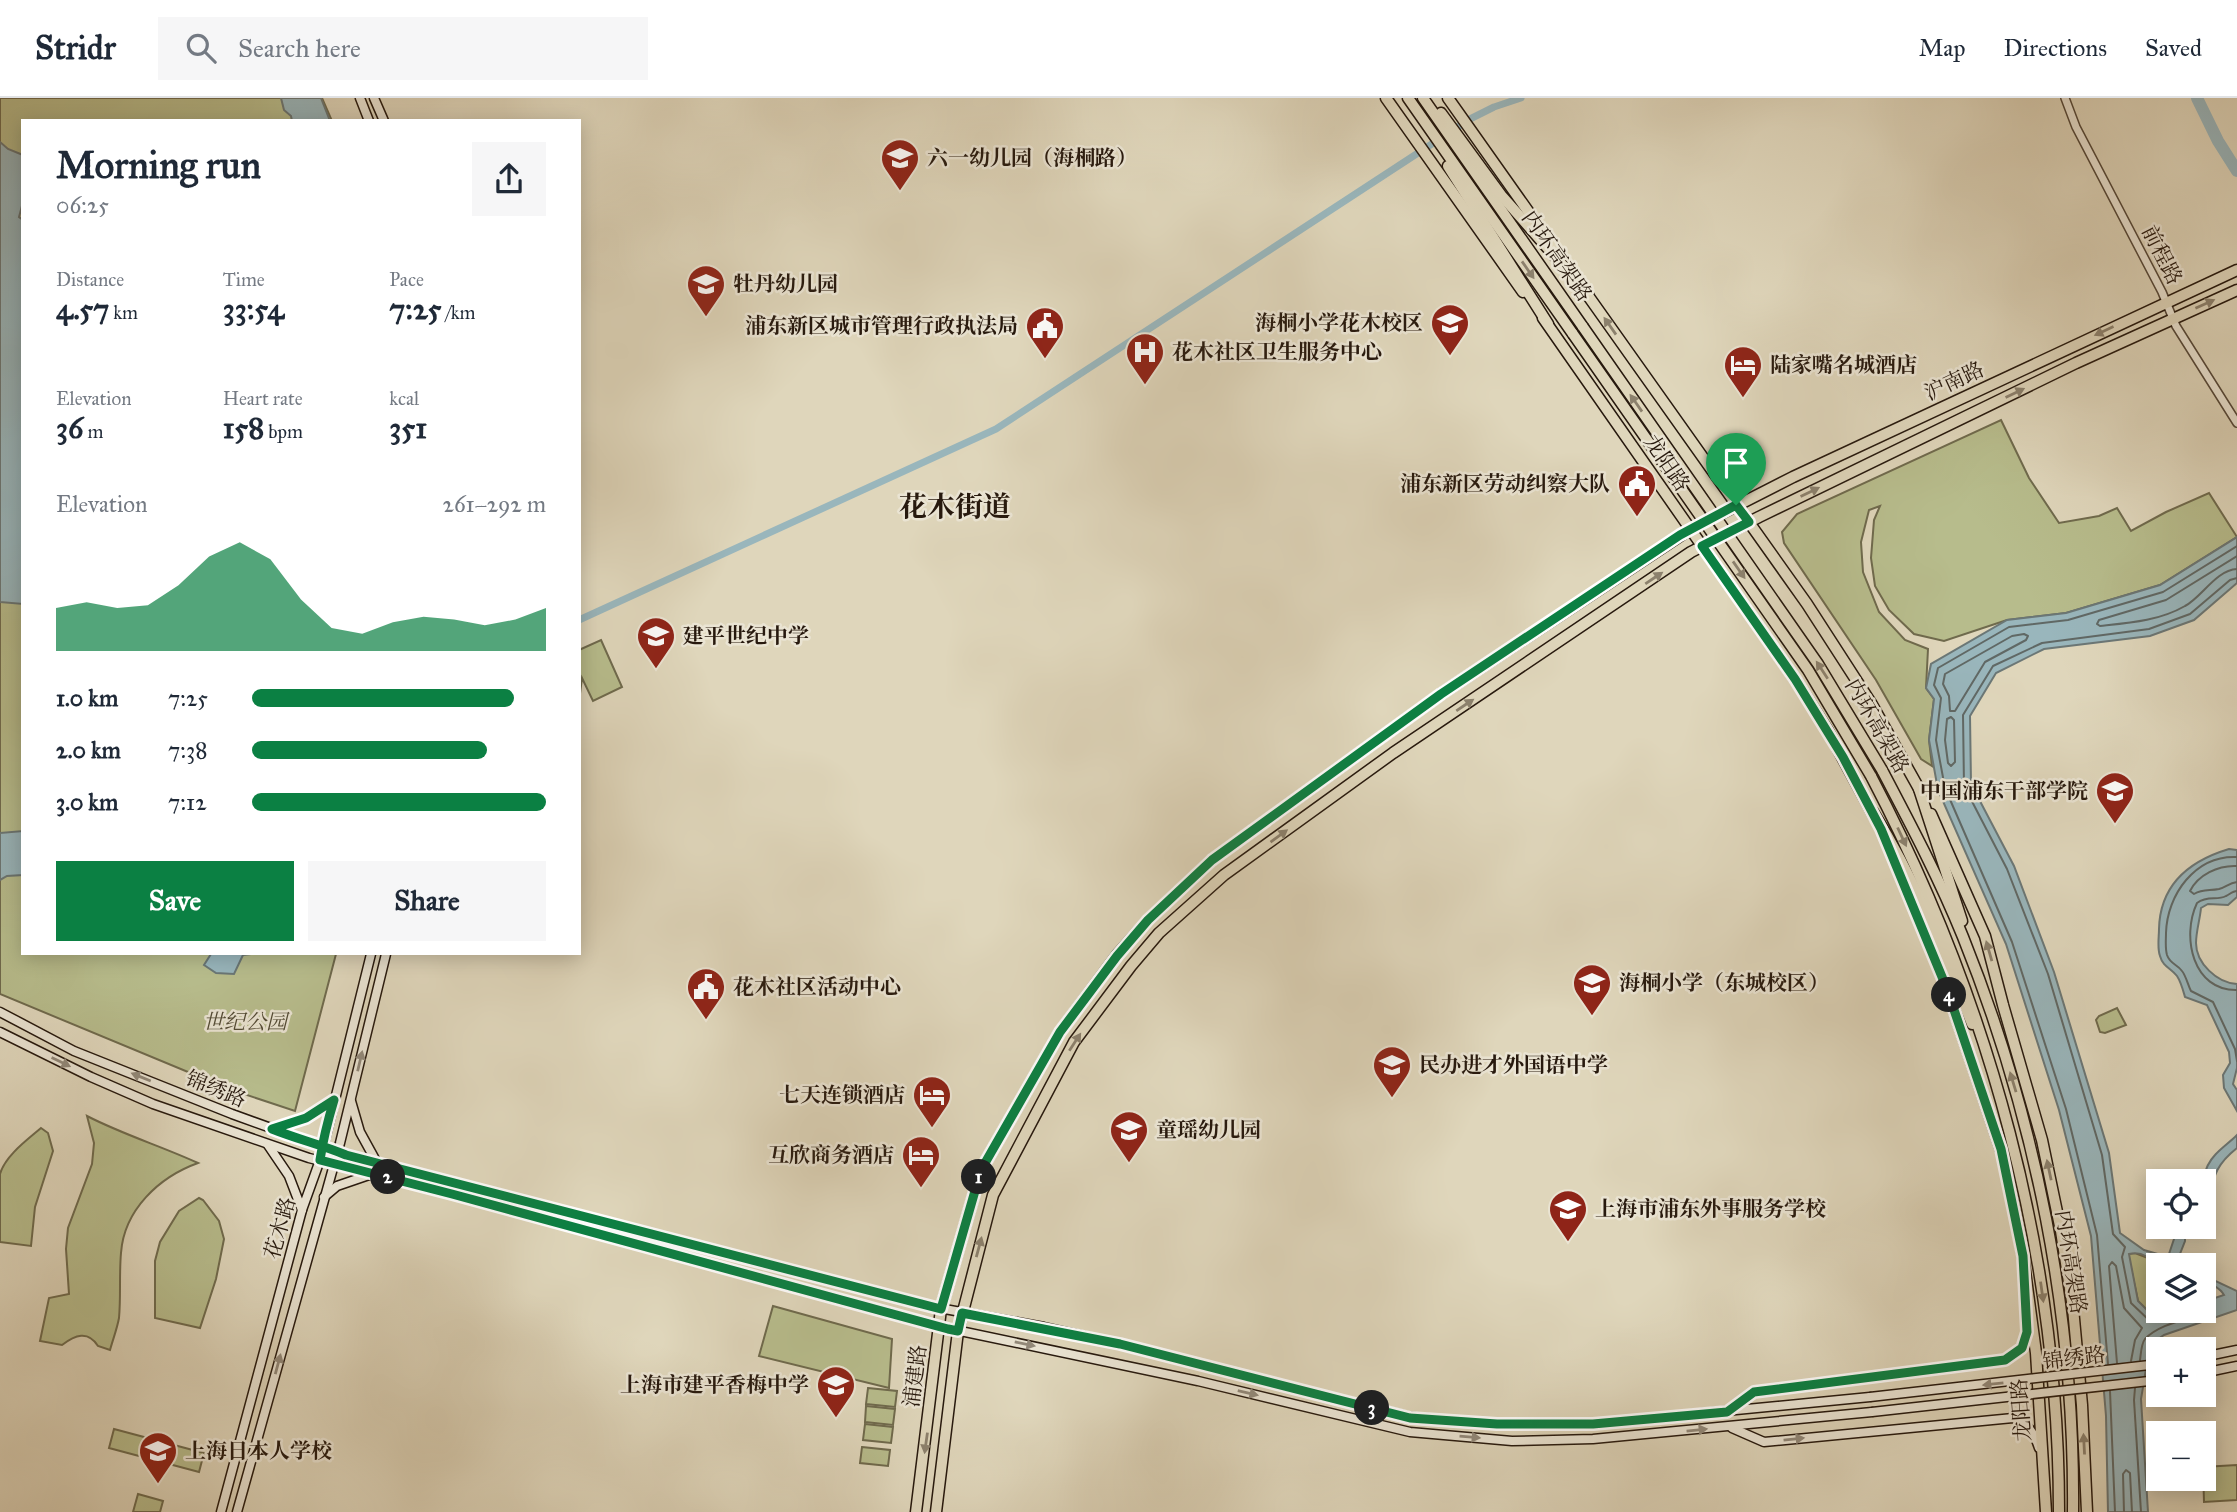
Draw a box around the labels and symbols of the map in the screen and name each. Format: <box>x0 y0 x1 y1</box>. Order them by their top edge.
school or university icon: 六一幼儿园（海桐路） <box>879 137 921 192</box>
place label: 六一幼儿园（海桐路） <box>927 145 1137 171</box>
street label: 内环高架路 <box>1516 206 1598 306</box>
street label: 前程路 <box>2136 221 2188 289</box>
one-way arrow <box>1521 261 1535 279</box>
school or university icon: 牡丹幼儿园 <box>685 263 727 318</box>
place label: 牡丹幼儿园 <box>733 271 838 297</box>
one-way arrow <box>2195 299 2215 310</box>
school or university icon: 海桐小学花木校区 <box>1429 302 1471 357</box>
public building icon: 浦东新区城市管理行政执法局 <box>1024 305 1066 360</box>
place label: 海桐小学花木校区 <box>1255 310 1423 336</box>
place label: 浦东新区城市管理行政执法局 <box>745 313 1018 339</box>
one-way arrow <box>1603 317 1617 335</box>
one-way arrow <box>2094 325 2114 337</box>
hospital icon: 花木社区卫生服务中心 <box>1124 331 1166 386</box>
place label: 花木社区卫生服务中心 <box>1172 339 1382 365</box>
hotel icon: 陆家嘴名城酒店 <box>1722 344 1764 399</box>
place label: 陆家嘴名城酒店 <box>1770 352 1917 378</box>
street label: 沪南路 <box>1920 356 1988 406</box>
one-way arrow <box>2005 387 2025 398</box>
one-way arrow <box>1629 394 1643 412</box>
street label: 龙阳路 <box>1639 430 1695 496</box>
pin <box>1706 433 1766 505</box>
public building icon: 浦东新区劳动纠察大队 <box>1616 463 1658 518</box>
place label: 浦东新区劳动纠察大队 <box>1400 471 1610 497</box>
one-way arrow <box>1800 486 1820 497</box>
district label: 花木街道 <box>899 489 1011 524</box>
one-way arrow <box>1732 561 1746 579</box>
one-way arrow <box>1644 571 1664 584</box>
school or university icon: 建平世纪中学 <box>635 615 677 670</box>
place label: 建平世纪中学 <box>683 623 809 649</box>
one-way arrow <box>1815 660 1828 680</box>
street label: 内环高架路 <box>1839 674 1915 778</box>
one-way arrow <box>1455 698 1475 711</box>
school or university icon: 中国浦东干部学院 <box>2094 770 2136 825</box>
place label: 中国浦东干部学院 <box>1920 778 2088 804</box>
one-way arrow <box>1896 827 1908 847</box>
one-way arrow <box>1270 829 1288 843</box>
one-way arrow <box>1984 940 1994 961</box>
school or university icon: 海桐小学（东城校区） <box>1571 962 1613 1017</box>
public building icon: 花木社区活动中心 <box>685 966 727 1021</box>
place label: 海桐小学（东城校区） <box>1619 970 1829 996</box>
place label: 花木社区活动中心 <box>733 974 901 1000</box>
pin: 4 <box>1932 978 1966 1012</box>
park label: 世纪公园 <box>203 1009 290 1035</box>
one-way arrow <box>1069 1032 1082 1052</box>
school or university icon: 民办进才外国语中学 <box>1371 1044 1413 1099</box>
one-way arrow <box>354 1050 365 1072</box>
place label: 民办进才外国语中学 <box>1419 1052 1608 1078</box>
one-way arrow <box>51 1057 71 1068</box>
street label: 锦绣路 <box>182 1065 250 1113</box>
one-way arrow <box>2008 1071 2018 1092</box>
one-way arrow <box>130 1072 151 1083</box>
hotel icon: 七天连锁酒店 <box>911 1074 953 1129</box>
place label: 七天连锁酒店 <box>779 1082 905 1108</box>
school or university icon: 童瑶幼儿园 <box>1108 1109 1150 1164</box>
place label: 童瑶幼儿园 <box>1156 1117 1261 1143</box>
hotel icon: 互欣商务酒店 <box>900 1134 942 1189</box>
place label: 互欣商务酒店 <box>768 1142 894 1168</box>
one-way arrow <box>2043 1159 2054 1181</box>
pin: 2 <box>370 1160 406 1194</box>
pin: 1 <box>962 1160 996 1194</box>
school or university icon: 上海市浦东外事服务学校 <box>1547 1188 1589 1243</box>
street label: 花木路 <box>259 1194 301 1262</box>
place label: 上海市浦东外事服务学校 <box>1595 1196 1826 1222</box>
street label: 内环高架路 <box>2050 1208 2092 1316</box>
one-way arrow <box>974 1236 985 1258</box>
one-way arrow <box>2037 1281 2048 1303</box>
one-way arrow <box>1014 1339 1036 1350</box>
street label: 锦绣路 <box>2041 1341 2107 1375</box>
street label: 浦建路 <box>898 1343 932 1409</box>
one-way arrow <box>273 1353 283 1374</box>
school or university icon: 上海市建平香梅中学 <box>815 1364 857 1419</box>
place label: 上海市建平香梅中学 <box>620 1372 809 1398</box>
street label: 龙阳路 <box>2006 1378 2036 1442</box>
one-way arrow <box>1982 1379 2004 1390</box>
one-way arrow <box>1237 1388 1259 1399</box>
pin: 3 <box>1354 1390 1390 1426</box>
one-way arrow <box>1686 1424 1708 1435</box>
school or university icon: 上海日本人学校 <box>137 1430 179 1485</box>
one-way arrow <box>1459 1432 1481 1443</box>
one-way arrow <box>921 1433 932 1455</box>
one-way arrow <box>1784 1433 1806 1444</box>
one-way arrow <box>2079 1433 2090 1455</box>
place label: 上海日本人学校 <box>185 1438 332 1464</box>

